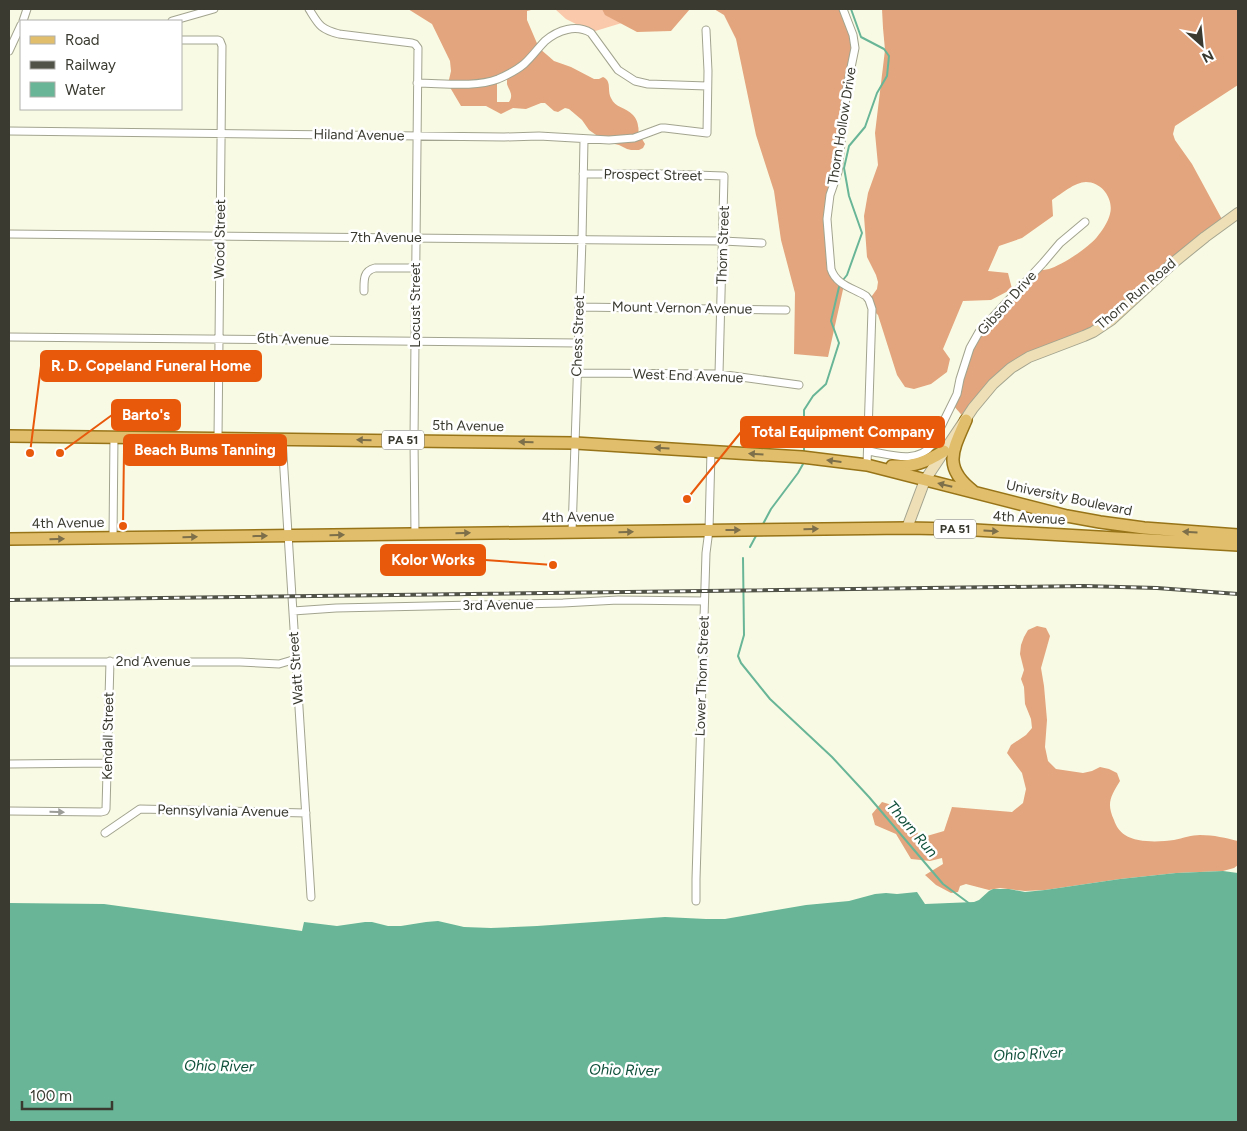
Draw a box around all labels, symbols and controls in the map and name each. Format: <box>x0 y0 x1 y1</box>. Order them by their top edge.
legend <box>20 20 182 110</box>
north arrow <box>1177 20 1227 70</box>
text: Road <box>65 31 100 49</box>
text: N <box>1199 46 1216 66</box>
text: Railway <box>65 56 116 74</box>
street label: Thorn Hollow Drive <box>824 65 860 186</box>
text: Water <box>65 81 105 99</box>
street label: Hiland Avenue <box>313 126 405 144</box>
street label: Prospect Street <box>603 166 703 184</box>
street label: Wood Street <box>211 199 229 279</box>
street label: Thorn Street <box>713 205 733 285</box>
street label: 7th Avenue <box>350 229 422 246</box>
street label: Thorn Run Road <box>1093 255 1179 333</box>
street label: Locust Street <box>407 262 424 348</box>
street label: Gibson Drive <box>974 267 1040 339</box>
street label: Chess Street <box>568 295 588 377</box>
street label: Mount Vernon Avenue <box>612 298 753 318</box>
street label: 6th Avenue <box>257 330 329 348</box>
callout: R. D. Copeland Funeral Home <box>41 351 261 381</box>
text: R. D. Copeland Funeral Home <box>51 357 252 375</box>
street label: West End Avenue <box>632 366 744 386</box>
callout: Barto's <box>112 400 180 430</box>
text: Barto's <box>122 406 170 424</box>
street label: 5th Avenue <box>432 417 504 435</box>
callout: Total Equipment Company <box>741 417 944 447</box>
text: Total Equipment Company <box>752 423 935 441</box>
road number: PA 51 <box>382 430 424 450</box>
callout: Beach Bums Tanning <box>124 435 286 465</box>
one-way arrow <box>355 436 371 444</box>
one-way arrow <box>518 438 534 446</box>
text: Beach Bums Tanning <box>134 441 276 459</box>
one-way arrow <box>654 444 670 452</box>
one-way arrow <box>748 449 764 457</box>
one-way arrow <box>826 456 842 464</box>
street label: University Boulevard <box>1004 476 1134 520</box>
one-way arrow <box>937 480 952 488</box>
street label: 4th Avenue <box>542 508 615 526</box>
street label: 4th Avenue <box>992 508 1066 528</box>
street label: 4th Avenue <box>32 514 105 532</box>
road number: PA 51 <box>934 520 976 538</box>
one-way arrow <box>803 525 819 533</box>
one-way arrow <box>725 526 741 534</box>
one-way arrow <box>618 527 634 535</box>
one-way arrow <box>983 527 999 535</box>
one-way arrow <box>1181 527 1197 535</box>
one-way arrow <box>456 529 472 537</box>
one-way arrow <box>329 531 345 539</box>
one-way arrow <box>252 532 268 540</box>
one-way arrow <box>182 533 198 541</box>
one-way arrow <box>50 534 66 542</box>
callout: Kolor Works <box>381 545 485 575</box>
text: Kolor Works <box>391 551 475 569</box>
street label: 3rd Avenue <box>462 596 534 614</box>
street label: Lower Thorn Street <box>691 615 713 737</box>
street label: Watt Street <box>285 631 307 705</box>
street label: 2nd Avenue <box>116 653 191 670</box>
street label: Kendall Street <box>99 692 117 780</box>
water label: Thorn Run <box>883 797 941 861</box>
street label: Pennsylvania Avenue <box>157 801 289 821</box>
one-way arrow <box>49 808 65 816</box>
water label: Ohio River <box>993 1043 1064 1065</box>
water label: Ohio River <box>184 1056 255 1076</box>
water label: Ohio River <box>589 1060 660 1080</box>
scale bar <box>22 1078 112 1110</box>
text: 100 m <box>30 1087 72 1105</box>

